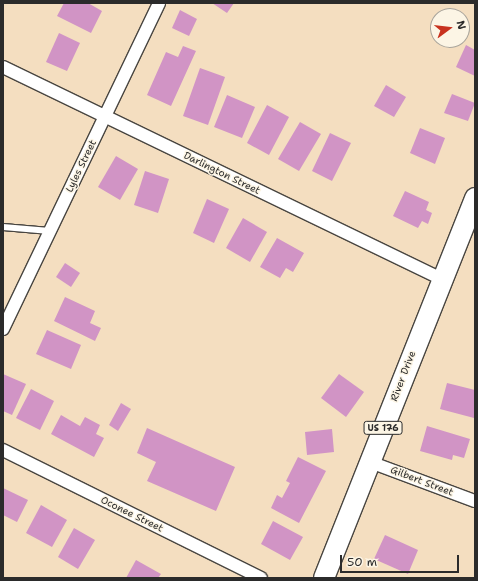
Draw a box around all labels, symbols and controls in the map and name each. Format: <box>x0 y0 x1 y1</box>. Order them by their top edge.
north arrow <box>430 8 470 48</box>
text: N <box>453 19 469 31</box>
street label: Lyles Street <box>63 138 99 194</box>
street label: Darlington Street <box>182 149 262 197</box>
street label: River Drive <box>388 349 418 403</box>
road number: US 176 <box>363 421 403 435</box>
street label: Gilbert Street <box>389 464 455 498</box>
street label: Oconee Street <box>99 494 165 534</box>
scale bar <box>342 547 461 573</box>
text: 50 m <box>347 554 377 570</box>

